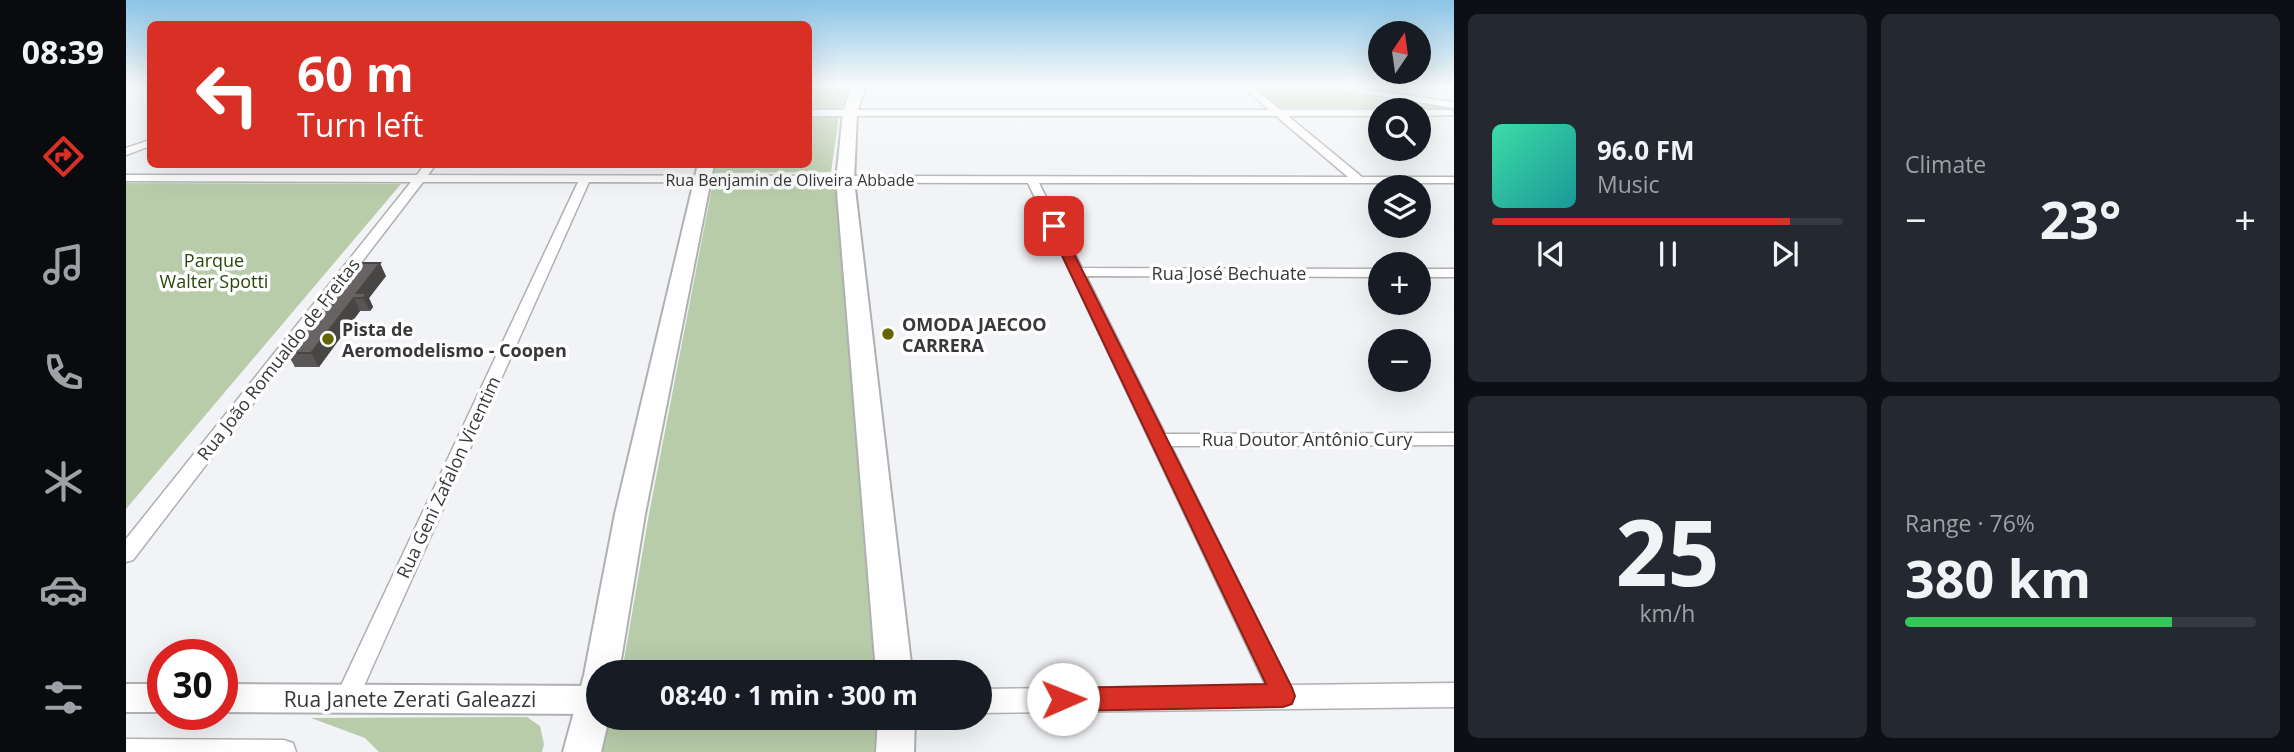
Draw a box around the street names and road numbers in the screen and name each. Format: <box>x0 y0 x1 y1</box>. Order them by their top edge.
street label: Rua Benjamin de Oliveira Abbade <box>665 169 915 191</box>
street label: Rua João Romualdo de Freitas <box>191 253 365 465</box>
street label: Rua José Bechuate <box>1152 261 1306 285</box>
street label: Rua Geni Zafalon Vicentim <box>391 372 505 582</box>
street label: Rua Doutor Antônio Cury <box>1202 427 1413 451</box>
street label: Rua Janete Zerati Galeazzi <box>284 685 536 713</box>

